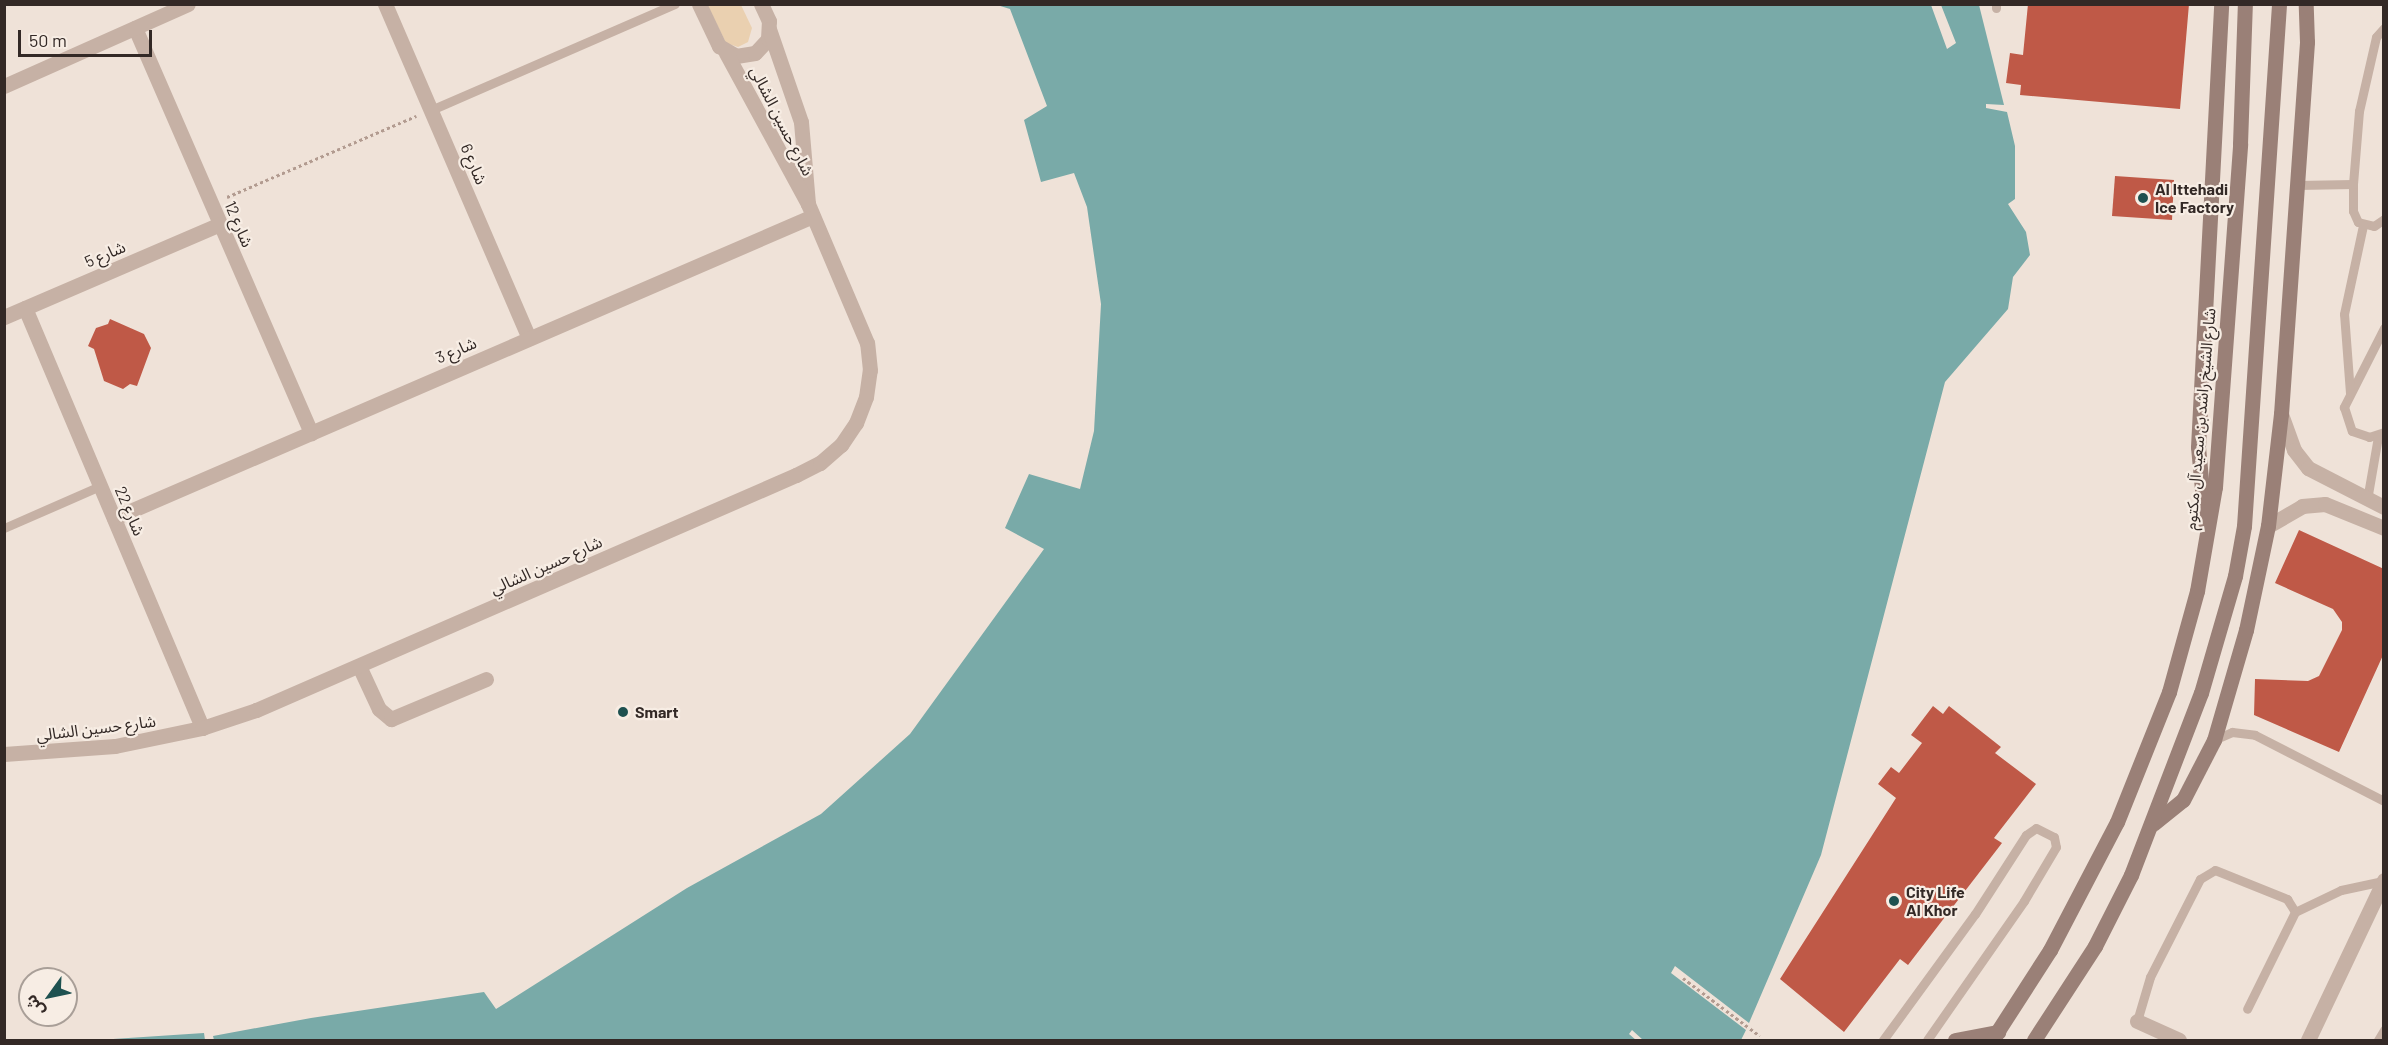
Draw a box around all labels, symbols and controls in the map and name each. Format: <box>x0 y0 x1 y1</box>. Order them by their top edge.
scale bar <box>21 18 154 56</box>
text: 50 m <box>29 29 67 51</box>
street label: شارع حسين الشالي <box>746 63 818 179</box>
street label: شارع 6 <box>457 141 491 187</box>
place label: Al Ittehadi Ice Factory <box>2155 179 2234 217</box>
marker: Al Ittehadi Ice Factory <box>2136 191 2150 205</box>
street label: شارع 12 <box>221 198 257 250</box>
street label: شارع 5 <box>82 237 128 271</box>
street label: شارع الشيخ راشد بن سعيد آل مكتوم <box>2181 307 2219 531</box>
street label: شارع 3 <box>433 333 479 367</box>
street label: شارع 22 <box>111 484 149 538</box>
street label: شارع حسين الشالي <box>487 532 605 598</box>
place label: Smart <box>635 702 679 722</box>
marker: Smart <box>616 705 630 719</box>
street label: شارع حسين الشالي <box>35 711 157 745</box>
place label: City Life Al Khor <box>1906 882 1965 920</box>
marker: City Life Al Khor <box>1887 894 1901 908</box>
north arrow <box>18 967 78 1027</box>
text: ش <box>20 992 48 1020</box>

